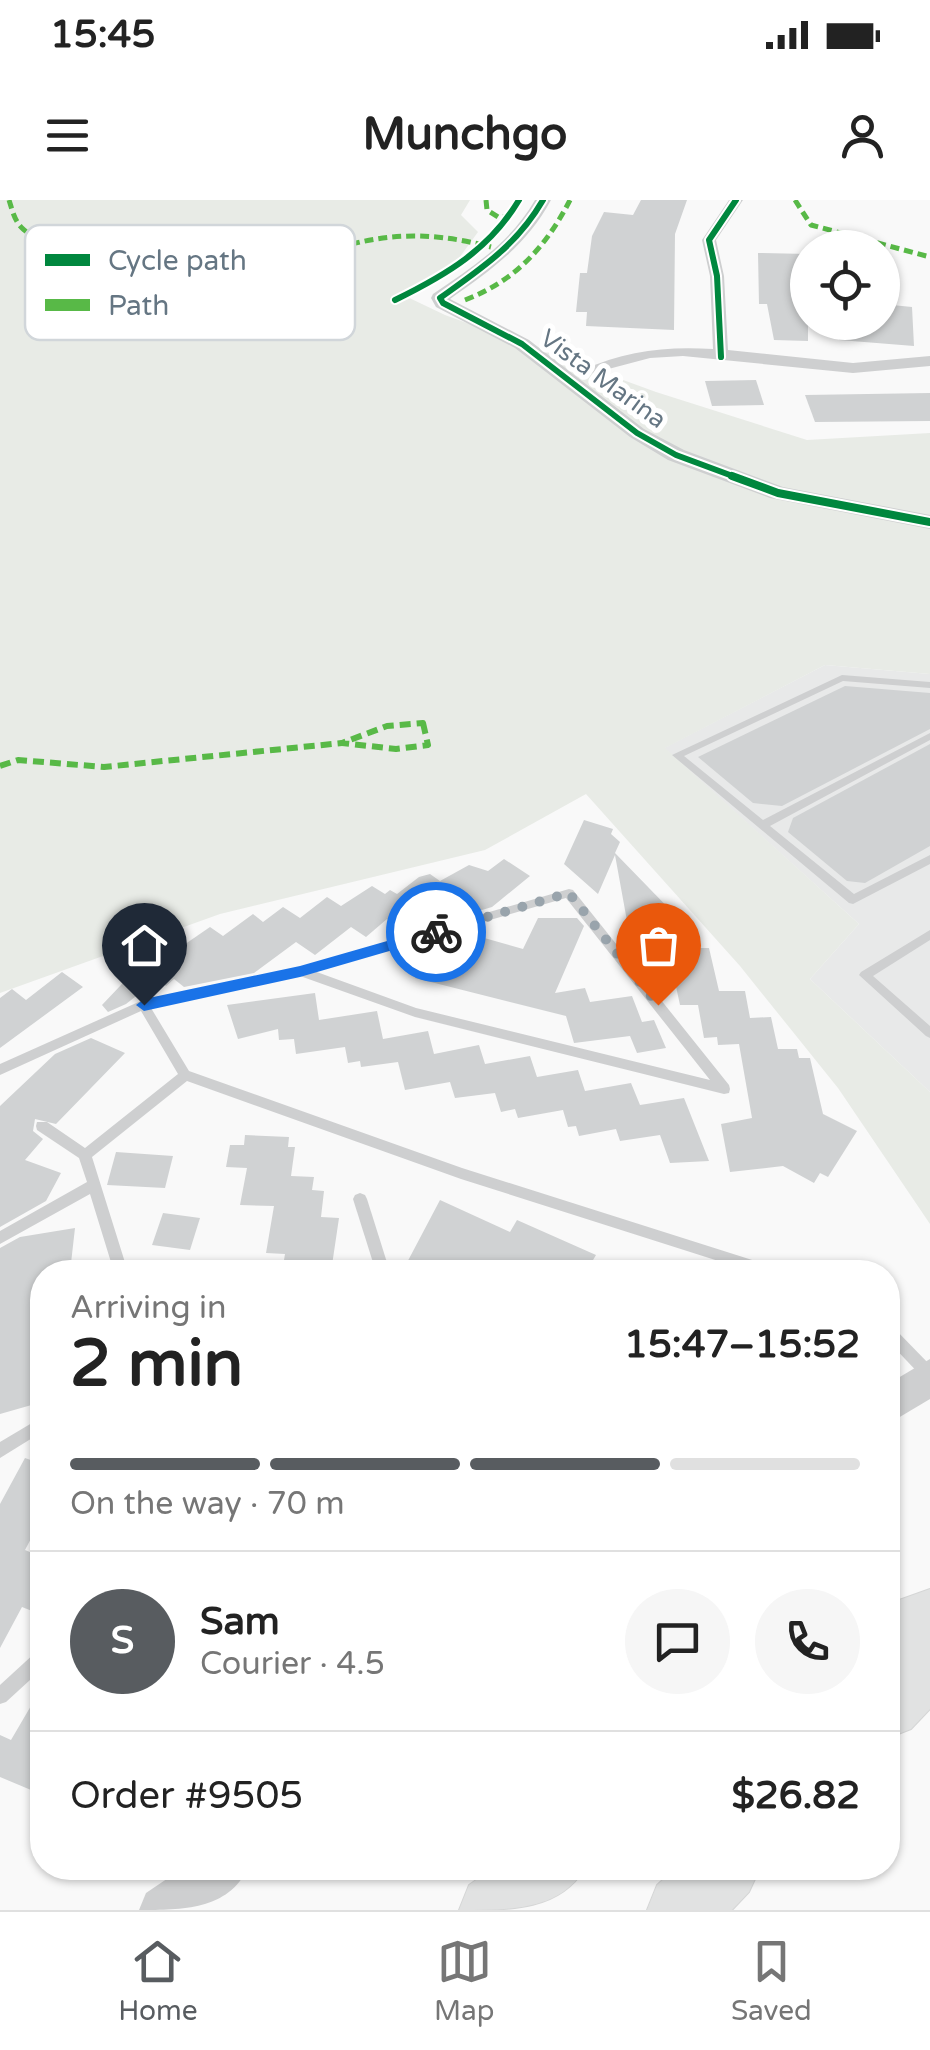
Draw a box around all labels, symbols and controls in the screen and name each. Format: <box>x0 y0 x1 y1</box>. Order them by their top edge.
text: 15:45 <box>50 12 155 58</box>
icon: menu <box>40 108 95 163</box>
text: Munchgo <box>363 108 567 162</box>
icon: person <box>835 108 890 163</box>
legend <box>25 225 355 340</box>
map controls <box>790 230 900 340</box>
button: locate <box>790 230 900 340</box>
text: Cycle path <box>108 244 247 278</box>
text: Path <box>108 289 169 323</box>
street label: Vista Marina <box>534 323 672 435</box>
courier <box>386 882 486 982</box>
pin <box>102 903 187 1006</box>
pin <box>616 903 701 1006</box>
icon: bike <box>409 905 464 960</box>
icon: home <box>117 918 172 973</box>
icon: bag <box>631 918 686 973</box>
text: Arriving in <box>70 1289 227 1327</box>
text: 15:47–15:52 <box>624 1322 860 1368</box>
text: 2 min <box>70 1325 243 1404</box>
text: On the way · 70 m <box>70 1485 345 1523</box>
button: chat <box>625 1589 730 1694</box>
button: phone <box>755 1589 860 1694</box>
text: Sam <box>200 1599 280 1645</box>
text: S <box>111 1618 134 1664</box>
text: Courier · 4.5 <box>200 1645 385 1683</box>
text: Order #9505 <box>70 1773 303 1819</box>
text: $26.82 <box>731 1773 860 1819</box>
tab: Home <box>118 1934 198 2028</box>
tab: Map <box>434 1934 494 2028</box>
tab: Saved <box>731 1934 812 2028</box>

